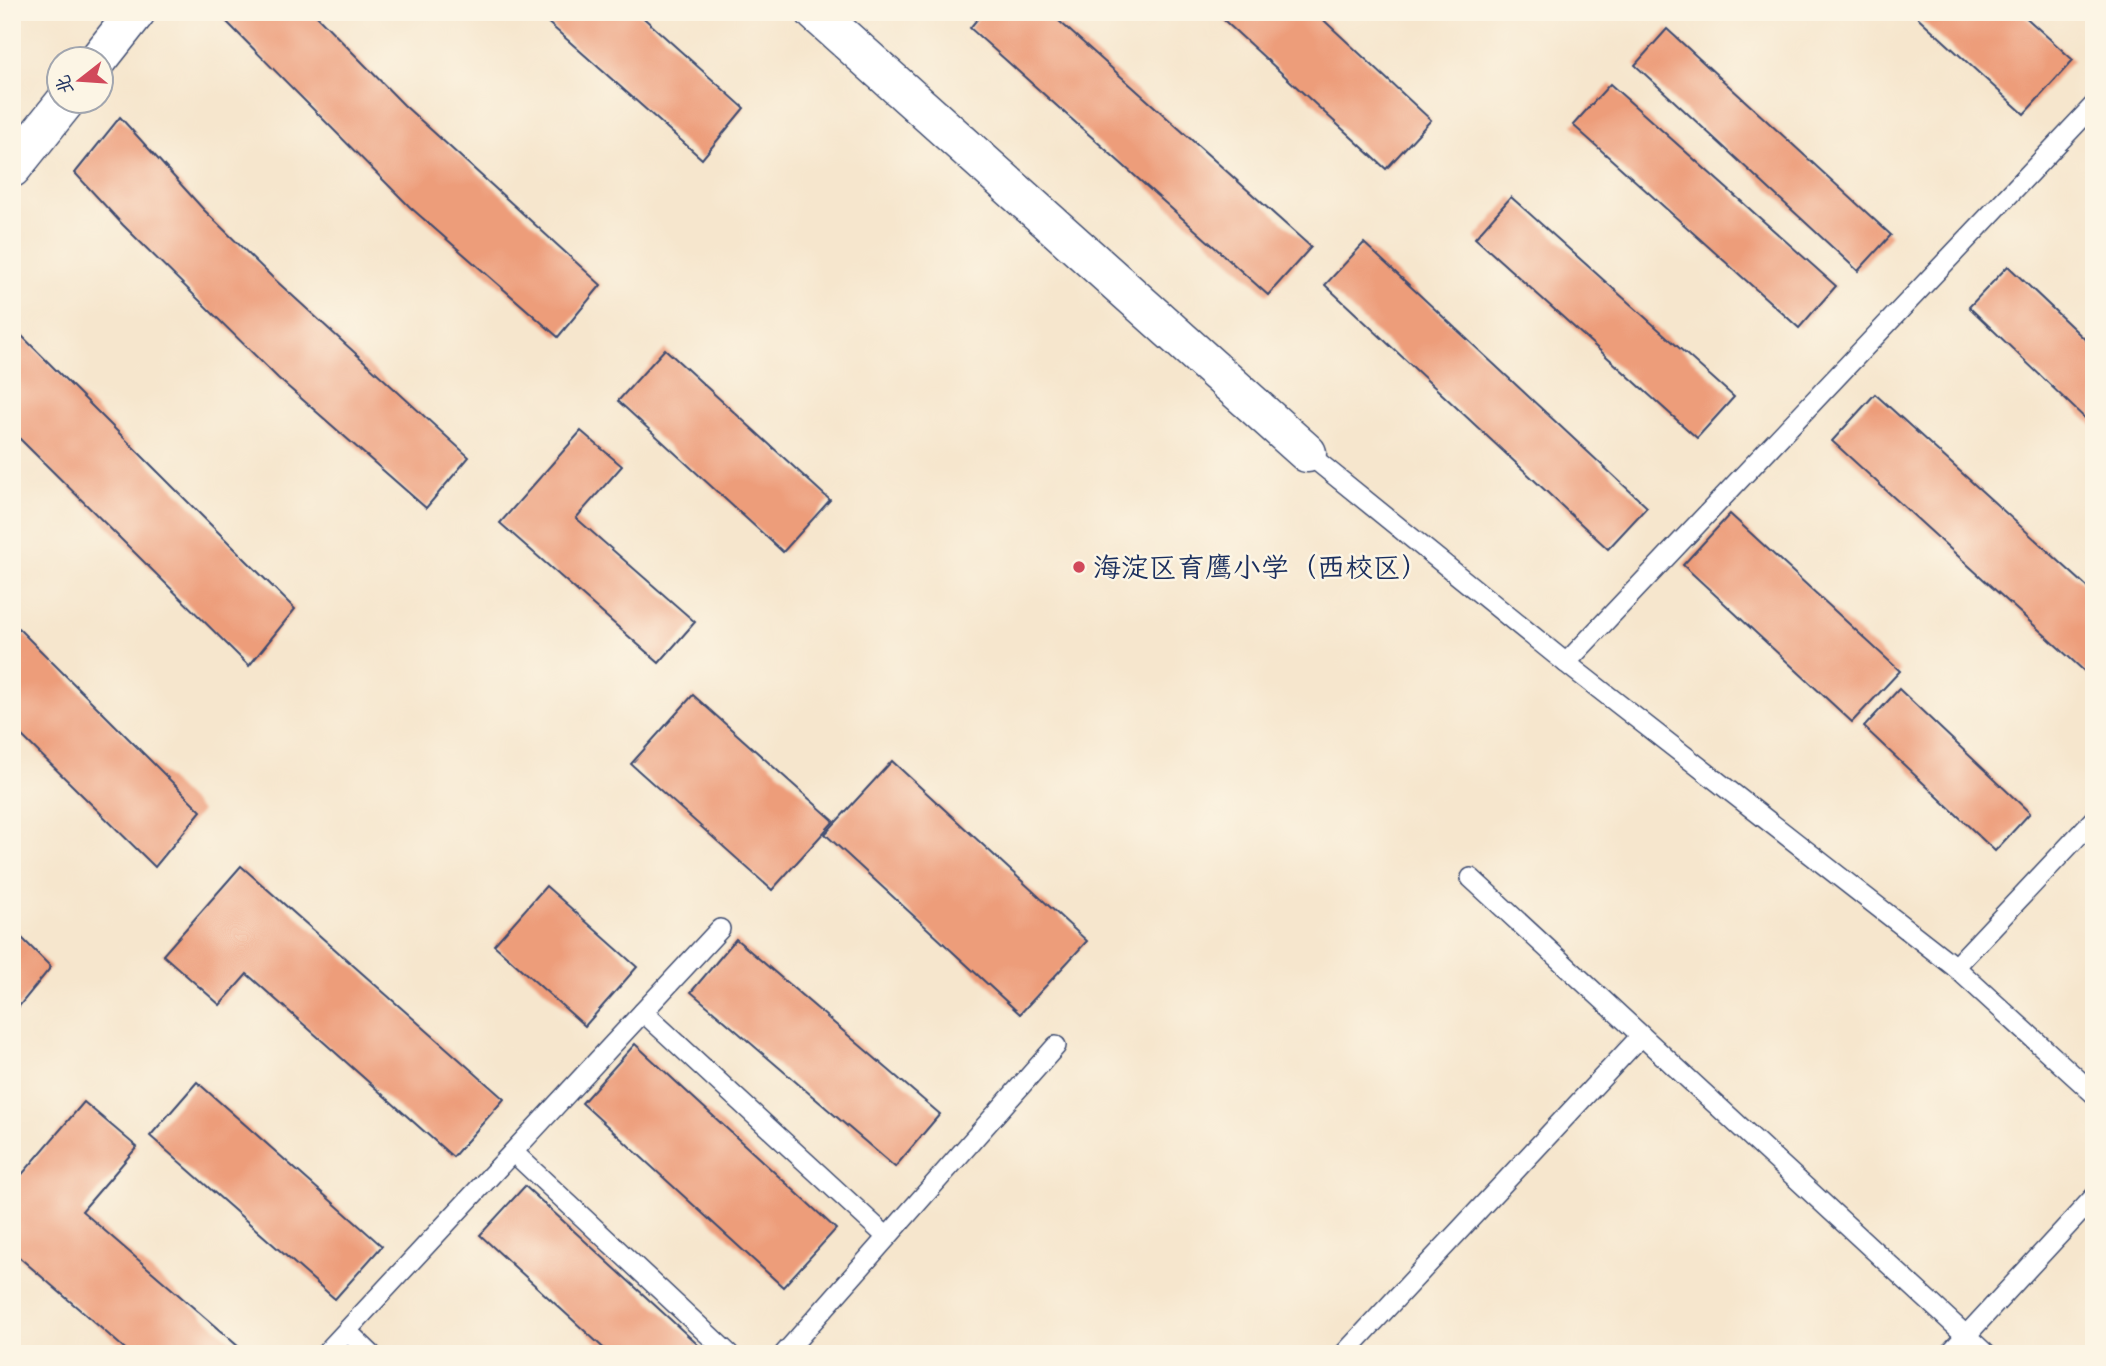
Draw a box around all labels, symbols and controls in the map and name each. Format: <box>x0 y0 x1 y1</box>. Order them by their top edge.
north arrow <box>46 46 116 116</box>
text: 北 <box>50 71 82 97</box>
place label: 海淀区育鹰小学（西校区） <box>1093 550 1429 591</box>
marker: 海淀区育鹰小学（西校区） <box>1071 559 1087 575</box>

